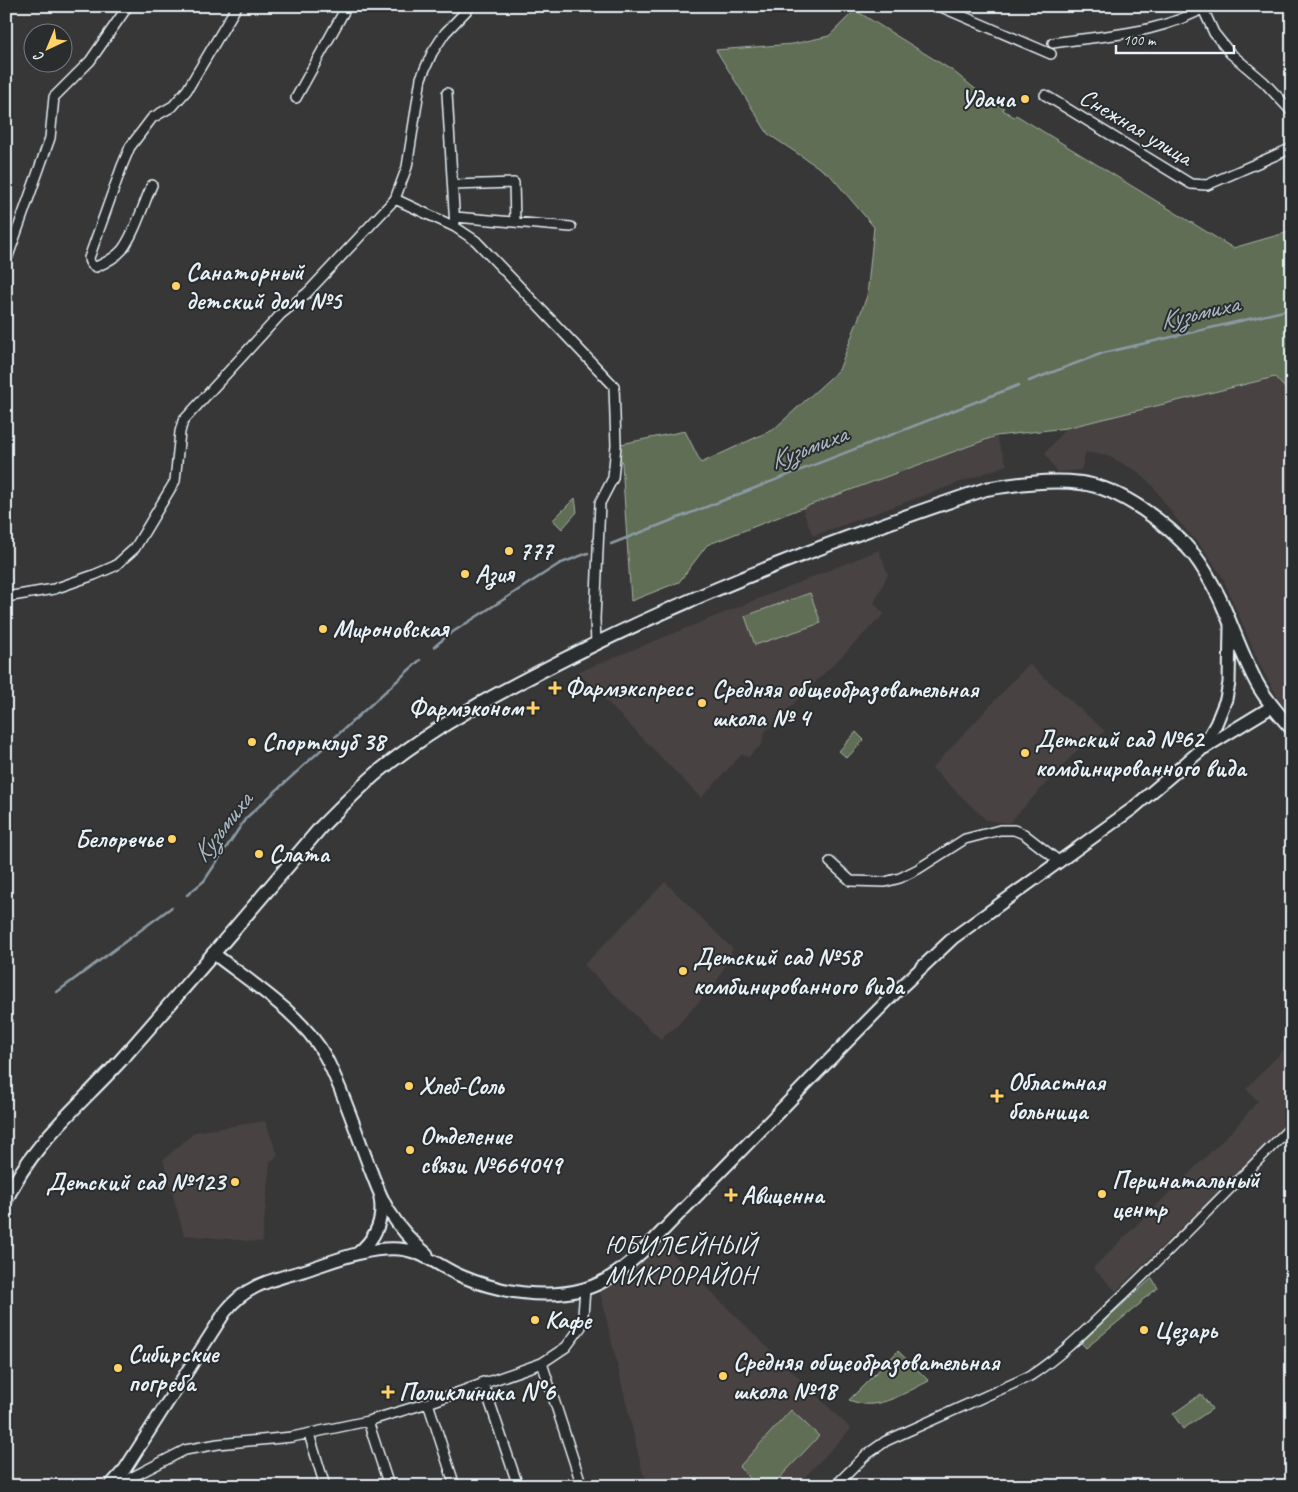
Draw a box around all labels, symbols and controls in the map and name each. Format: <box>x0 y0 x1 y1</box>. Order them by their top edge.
north arrow <box>22 22 72 72</box>
scale bar <box>1116 22 1233 54</box>
text: 100 m <box>1123 31 1157 50</box>
text: С <box>29 47 48 65</box>
street label: Снежная улица <box>1074 81 1201 175</box>
place label: Удача <box>960 83 1017 115</box>
marker: Удача <box>1019 93 1031 105</box>
place label: Санаторный детский дом №5 <box>186 256 343 317</box>
marker: Санаторный детский дом №5 <box>170 280 182 292</box>
water label: Кузьмиха <box>1156 286 1245 337</box>
water label: Кузьмиха <box>765 416 854 477</box>
place label: 777 <box>519 535 555 567</box>
marker: 777 <box>503 545 515 557</box>
place label: Азия <box>475 558 516 590</box>
marker: Азия <box>459 568 471 580</box>
place label: Мироновская <box>333 613 451 645</box>
marker: Мироновская <box>317 623 329 635</box>
place label: Фармэкспресс <box>565 672 694 704</box>
place label: Средняя общеобразовательная школа № 4 <box>712 673 980 734</box>
marker: Фармэкспресс <box>549 682 561 694</box>
place label: Фармэконом <box>409 692 525 724</box>
marker: Средняя общеобразовательная школа № 4 <box>696 697 708 709</box>
marker: Фармэконом <box>527 702 539 714</box>
place label: Детский сад №62 комбинированного вида <box>1035 723 1248 784</box>
place label: Спортклуб 38 <box>262 726 388 758</box>
marker: Спортклуб 38 <box>246 736 258 748</box>
marker: Детский сад №62 комбинированного вида <box>1019 747 1031 759</box>
water label: Кузьмиха <box>184 783 262 869</box>
place label: Белоречье <box>75 823 165 855</box>
marker: Белоречье <box>166 833 178 845</box>
place label: Слата <box>269 838 331 870</box>
marker: Слата <box>253 848 265 860</box>
place label: Детский сад №58 комбинированного вида <box>693 941 906 1002</box>
marker: Детский сад №58 комбинированного вида <box>677 965 689 977</box>
place label: Областная больница <box>1008 1066 1107 1127</box>
place label: Хлеб-Соль <box>419 1070 506 1102</box>
marker: Хлеб-Соль <box>403 1080 415 1092</box>
marker: Областная больница <box>990 1089 1004 1103</box>
place label: Отделение связи №664049 <box>420 1120 565 1181</box>
marker: Отделение связи №664049 <box>404 1144 416 1156</box>
place label: Перинатальный центр <box>1112 1164 1262 1225</box>
place label: Детский сад №123 <box>46 1166 228 1198</box>
marker: Детский сад №123 <box>229 1176 241 1188</box>
place label: Авиценна <box>741 1179 826 1211</box>
marker: Перинатальный центр <box>1096 1188 1108 1200</box>
marker: Авиценна <box>725 1189 737 1201</box>
district label: ЮБИЛЕЙНЫЙ МИКРОРАЙОН <box>605 1229 761 1292</box>
place label: Кафе <box>545 1304 593 1336</box>
marker: Кафе <box>529 1314 541 1326</box>
place label: Цезарь <box>1154 1314 1218 1346</box>
marker: Цезарь <box>1138 1324 1150 1336</box>
place label: Сибирские погреба <box>128 1338 221 1399</box>
place label: Средняя общеобразовательная школа №18 <box>733 1346 1001 1407</box>
marker: Сибирские погреба <box>112 1362 124 1374</box>
marker: Средняя общеобразовательная школа №18 <box>717 1370 729 1382</box>
place label: Поликлиника N°6 <box>399 1376 557 1408</box>
marker: Поликлиника N°6 <box>381 1385 395 1399</box>

